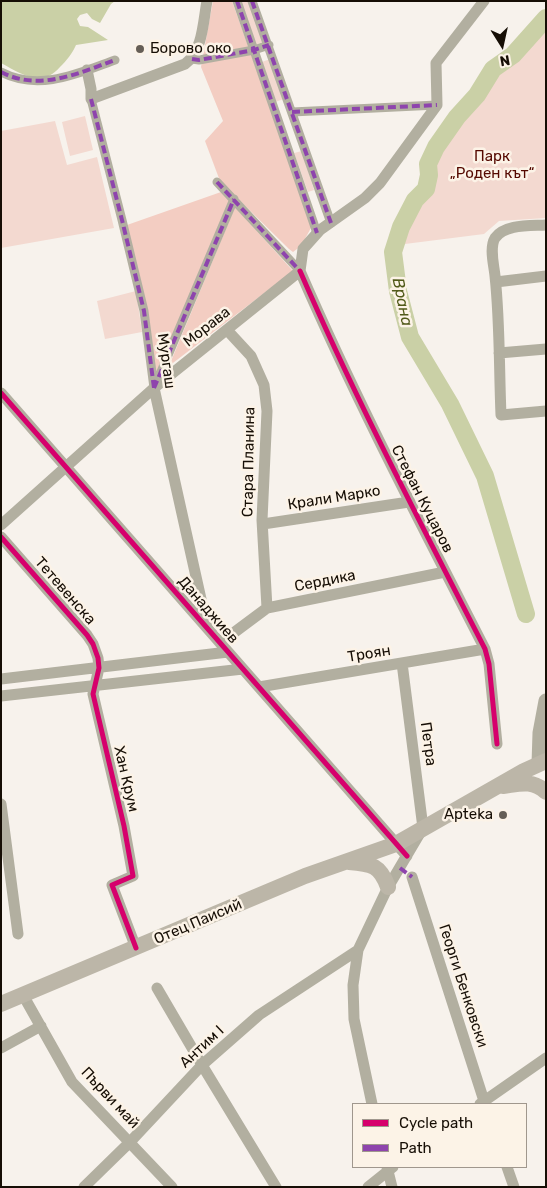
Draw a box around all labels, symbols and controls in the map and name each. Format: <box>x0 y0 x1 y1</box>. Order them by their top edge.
north arrow <box>477 20 527 70</box>
place label: Борово око <box>150 40 231 58</box>
marker: Борово око <box>134 43 146 55</box>
text: N <box>498 51 511 70</box>
park label: Парк „Роден кът“ <box>450 148 534 183</box>
water label: Врана <box>388 276 416 328</box>
street label: Морава <box>180 303 234 351</box>
street label: Мургаш <box>153 332 179 390</box>
street label: Стара Планина <box>239 407 259 517</box>
street label: Стефан Куцаров <box>387 442 457 556</box>
street label: Крали Марко <box>286 482 382 514</box>
street label: Тетевенска <box>31 554 99 628</box>
street label: Сердика <box>293 566 357 596</box>
street label: Данаджиев <box>174 573 242 647</box>
street label: Троян <box>346 642 392 666</box>
street label: Петра <box>416 721 440 767</box>
street label: Хан Крум <box>110 744 142 814</box>
place label: Apteka <box>444 806 493 824</box>
marker: Apteka <box>497 809 509 821</box>
street label: Отец Паисий <box>151 895 245 949</box>
street label: Георги Бенковски <box>435 922 491 1050</box>
street label: Антим I <box>176 1022 228 1072</box>
street label: Първи май <box>77 1064 143 1132</box>
legend <box>352 1103 527 1168</box>
text: Cycle path <box>399 1114 473 1132</box>
text: Path <box>399 1139 432 1157</box>

